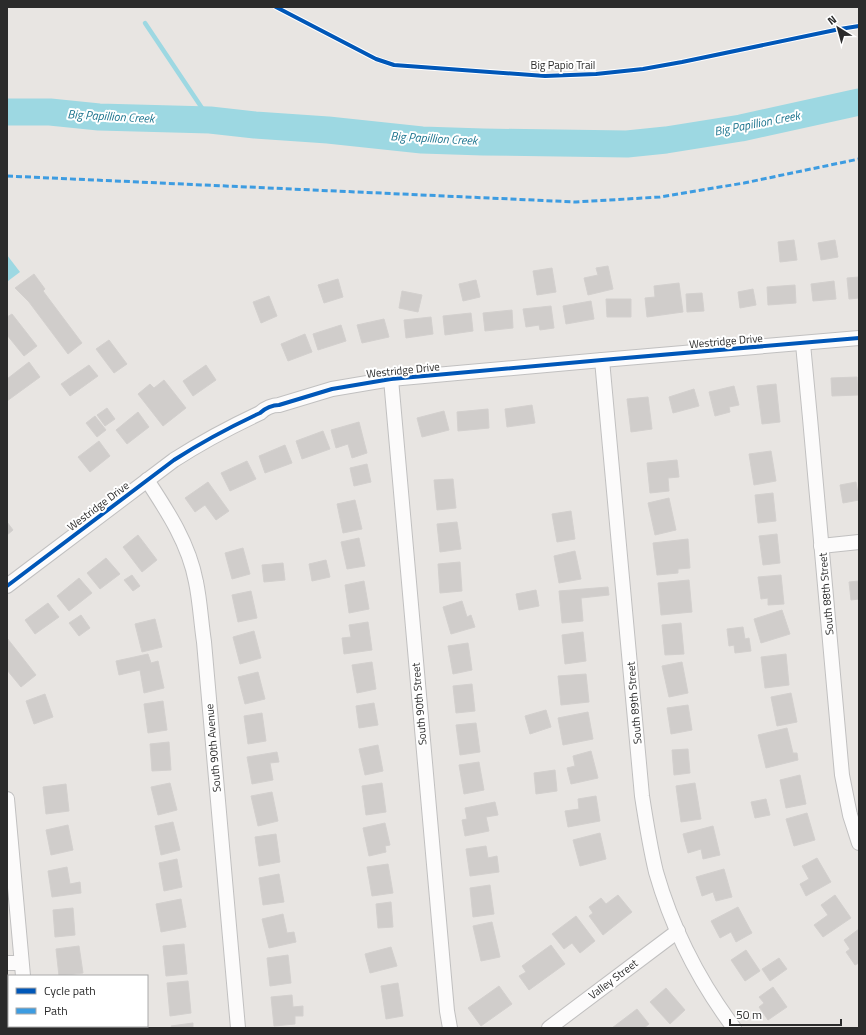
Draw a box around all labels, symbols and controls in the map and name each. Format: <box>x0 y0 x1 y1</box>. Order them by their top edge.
north arrow <box>818 8 858 48</box>
text: N <box>824 11 840 29</box>
street label: Big Papio Trail <box>531 57 595 73</box>
water label: Big Papillion Creek <box>67 104 157 128</box>
water label: Big Papillion Creek <box>713 105 803 141</box>
water label: Big Papillion Creek <box>390 126 480 150</box>
street label: Westridge Drive <box>689 330 764 352</box>
street label: Westridge Drive <box>365 358 441 382</box>
street label: Westridge Drive <box>64 477 133 535</box>
street label: South 88th Street <box>814 552 838 636</box>
street label: South 89th Street <box>622 661 646 745</box>
street label: South 90th Street <box>407 662 431 746</box>
street label: South 90th Avenue <box>201 703 225 793</box>
street label: Valley Street <box>585 955 641 1003</box>
legend <box>8 975 148 1027</box>
text: Cycle path <box>44 981 96 1000</box>
text: Path <box>44 1001 68 1020</box>
scale bar <box>730 1001 841 1027</box>
text: 50 m <box>736 1005 762 1024</box>

